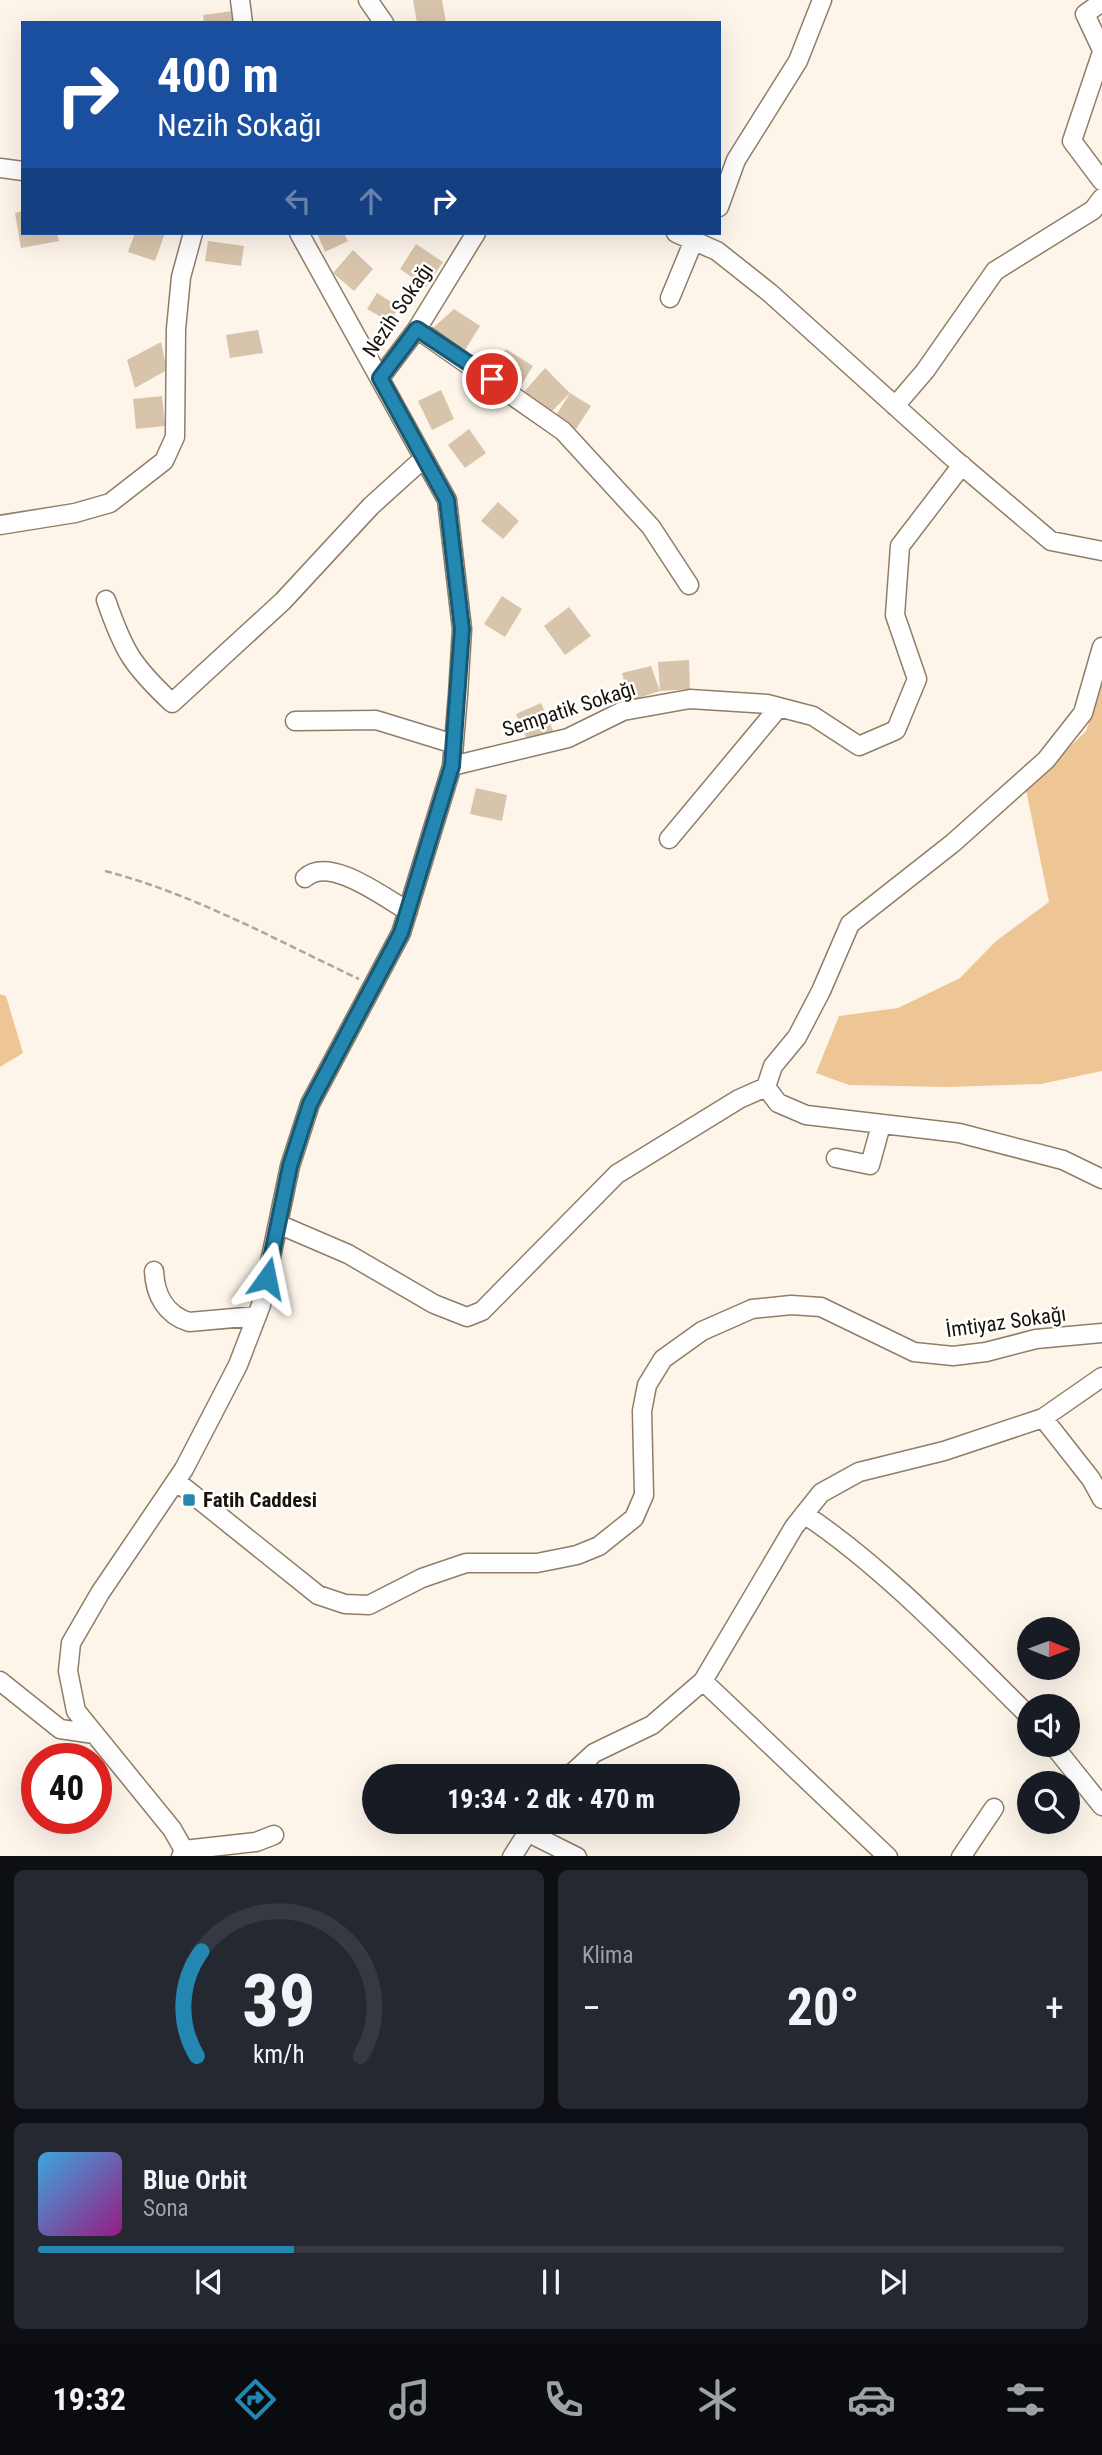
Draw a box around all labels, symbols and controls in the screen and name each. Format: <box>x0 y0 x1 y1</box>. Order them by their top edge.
text: 400 m <box>157 47 279 104</box>
icon: right <box>42 49 133 140</box>
text: Nezih Sokağı <box>157 106 322 144</box>
icon: left <box>279 182 317 220</box>
icon: ahead <box>352 182 390 220</box>
icon: right <box>425 182 463 220</box>
street label: Nezih Sokağı <box>358 258 438 362</box>
pin <box>462 349 522 409</box>
icon: arrive <box>473 360 511 398</box>
street label: Sempatik Sokağı <box>499 676 639 742</box>
position arrow <box>230 1241 304 1315</box>
street label: İmtiyaz Sokağı <box>944 1302 1068 1342</box>
place label: Fatih Caddesi <box>203 1488 317 1512</box>
marker: Fatih Caddesi <box>181 1492 197 1508</box>
north arrow <box>1017 1617 1080 1680</box>
map controls <box>1017 1617 1080 1834</box>
button: sound <box>1017 1694 1080 1757</box>
speed limit sign: 40 <box>21 1743 112 1834</box>
button: search <box>1017 1771 1080 1834</box>
text: 19:34 · 2 dk · 470 m <box>447 1784 655 1814</box>
text: Klima <box>582 1942 633 1969</box>
text: 39 <box>242 1958 316 2044</box>
text: 20° <box>787 1977 859 2038</box>
text: − <box>582 1986 601 2030</box>
text: + <box>1045 1986 1064 2030</box>
text: km/h <box>253 2039 305 2068</box>
text: Blue Orbit <box>143 2165 247 2195</box>
text: Sona <box>143 2195 189 2222</box>
icon: previous <box>190 2263 228 2301</box>
icon: pause <box>532 2263 570 2301</box>
icon: next <box>874 2263 912 2301</box>
icon: directions <box>231 2375 280 2424</box>
icon: music <box>385 2375 434 2424</box>
icon: phone <box>539 2375 588 2424</box>
icon: climate <box>693 2375 742 2424</box>
icon: car <box>847 2375 896 2424</box>
icon: filters <box>1001 2375 1050 2424</box>
text: 19:32 <box>52 2380 126 2418</box>

